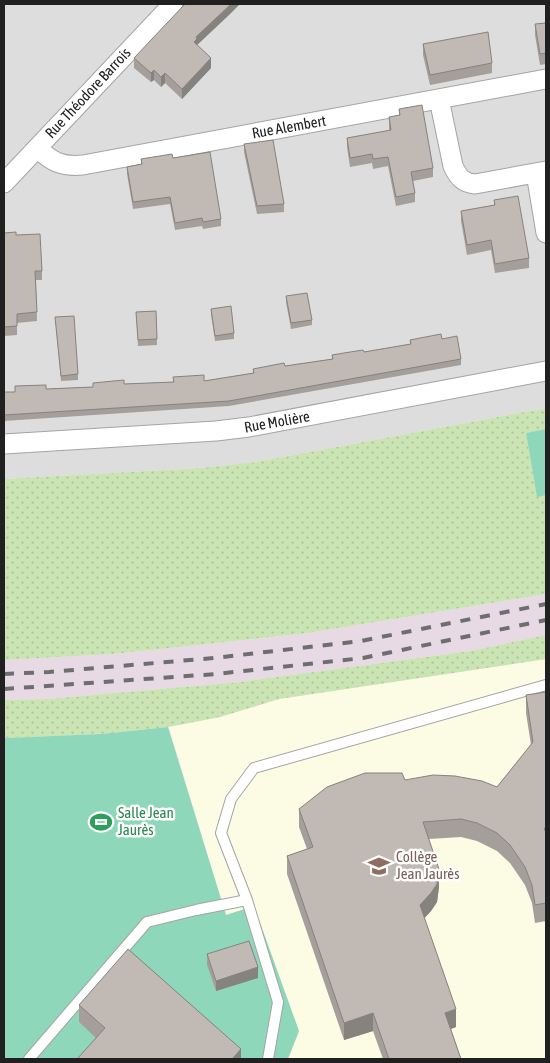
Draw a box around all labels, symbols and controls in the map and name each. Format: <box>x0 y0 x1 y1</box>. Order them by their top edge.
street label: Rue Théodore Barrois <box>41 44 134 141</box>
street label: Rue Alembert <box>251 112 327 141</box>
street label: Rue Molière <box>243 407 311 436</box>
place label: Salle Jean Jaurès <box>118 804 174 838</box>
sports icon: Salle Jean Jaurès <box>88 809 114 835</box>
place label: Collège Jean Jaurès <box>396 848 459 882</box>
school or university icon: Collège Jean Jaurès <box>366 853 392 879</box>

